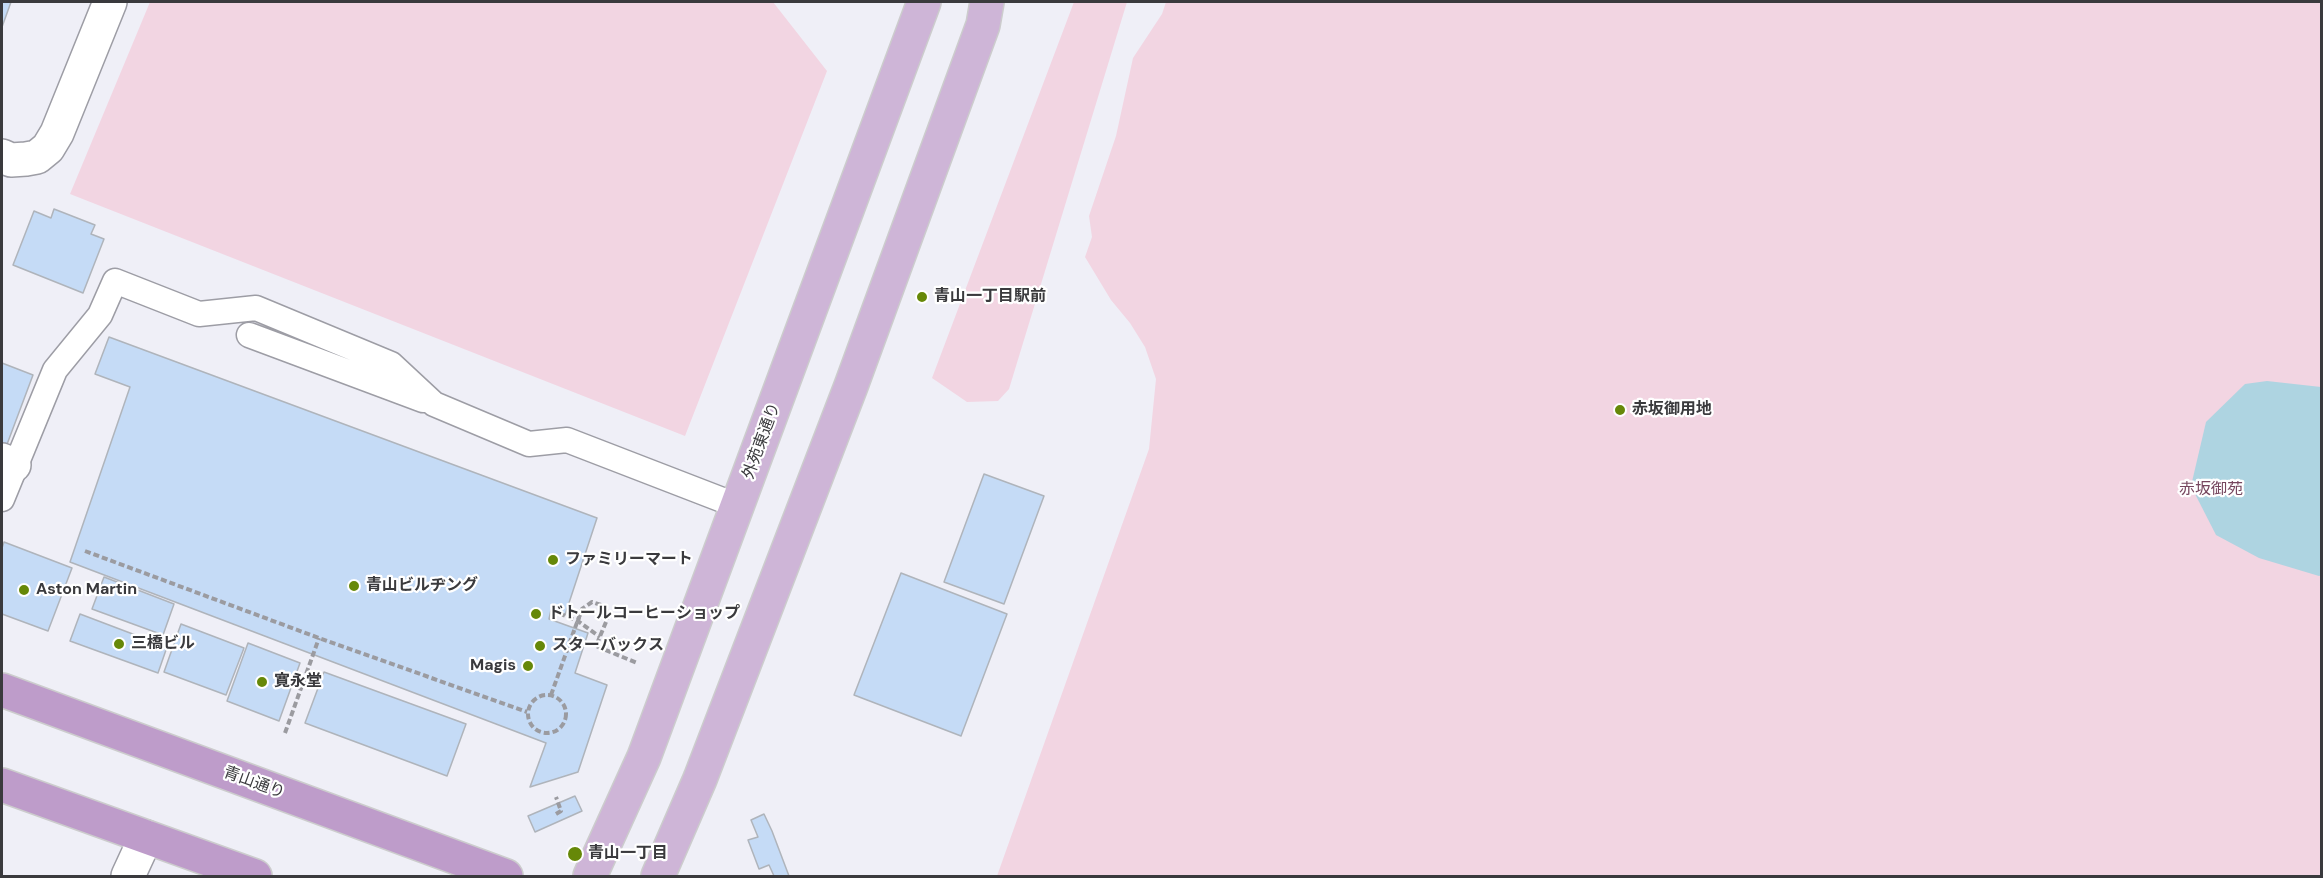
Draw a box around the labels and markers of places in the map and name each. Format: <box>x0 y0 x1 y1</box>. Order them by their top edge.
place label: 青山一丁目駅前 <box>934 287 1046 307</box>
marker: 青山一丁目駅前 <box>915 290 929 304</box>
place label: 赤坂御用地 <box>1632 400 1712 420</box>
marker: 赤坂御用地 <box>1613 403 1627 417</box>
place label: ファミリーマート <box>565 550 693 570</box>
marker: ファミリーマート <box>546 553 560 567</box>
place label: 青山ビルヂング <box>366 576 478 596</box>
marker: 青山ビルヂング <box>347 579 361 593</box>
place label: Aston Martin <box>36 580 137 600</box>
marker: Aston Martin <box>17 583 31 597</box>
place label: ドトールコーヒーショップ <box>548 604 740 624</box>
marker: ドトールコーヒーショップ <box>529 607 543 621</box>
place label: 三橋ビル <box>131 634 195 654</box>
place label: スターバックス <box>552 636 664 656</box>
marker: 三橋ビル <box>112 637 126 651</box>
marker: スターバックス <box>533 639 547 653</box>
place label: Magis <box>470 656 516 676</box>
marker: Magis <box>521 659 535 673</box>
place label: 寛永堂 <box>274 672 322 692</box>
marker: 寛永堂 <box>255 675 269 689</box>
place label: 青山一丁目 <box>588 844 668 864</box>
marker: 青山一丁目 <box>566 845 584 863</box>

